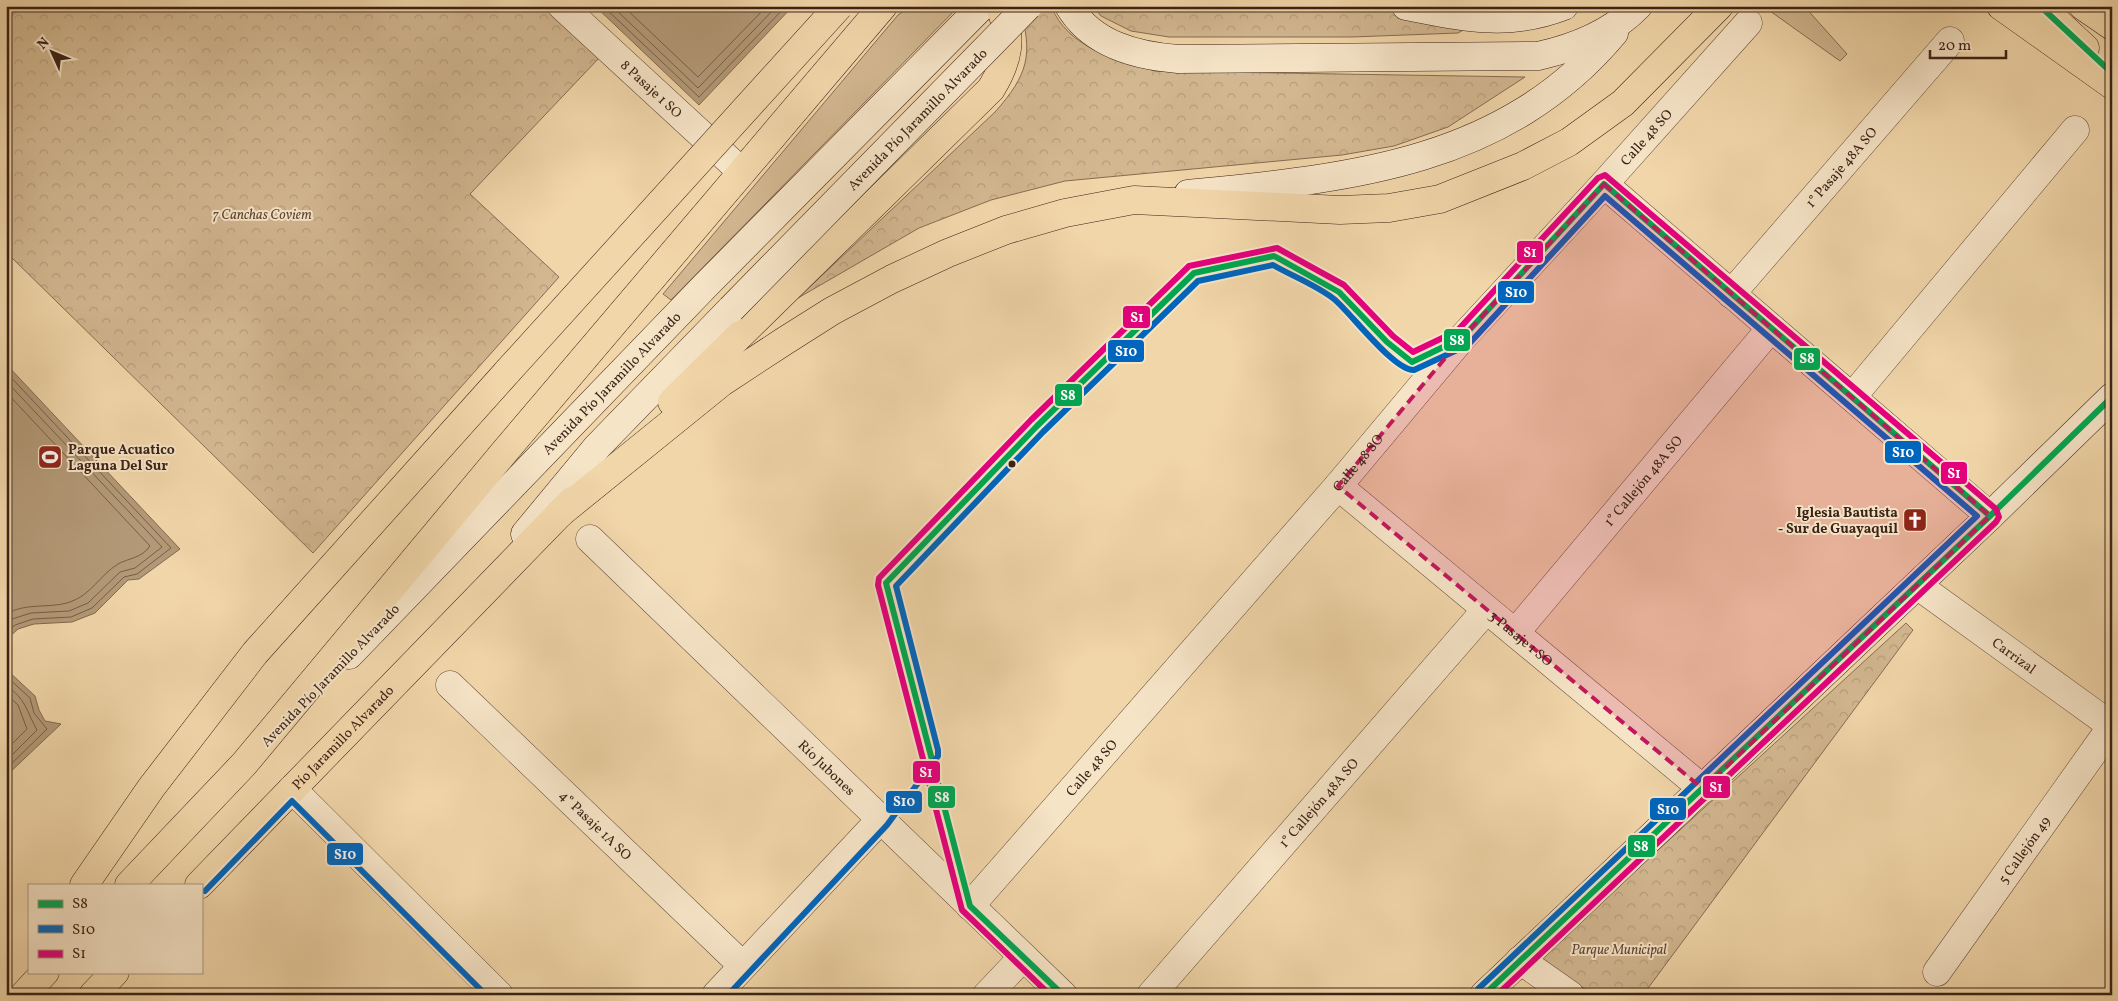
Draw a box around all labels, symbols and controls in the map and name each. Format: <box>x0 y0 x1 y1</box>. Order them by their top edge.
north arrow <box>28 28 78 78</box>
scale bar <box>1930 28 2007 60</box>
text: N <box>33 34 54 54</box>
text: 20 m <box>1938 36 1971 57</box>
street label: Avenida Pío Jaramillo Alvarado <box>844 45 992 195</box>
street label: 8 Pasaje 1 SO <box>616 56 686 123</box>
street label: Calle 48 SO <box>1617 106 1678 170</box>
street label: 1° Pasaje 48A SO <box>1802 124 1882 212</box>
park label: 7 Canchas Coviem <box>212 206 312 225</box>
line badge: S1 <box>1516 240 1544 264</box>
text: S1 <box>1523 244 1537 263</box>
line badge: S10 <box>1497 280 1535 304</box>
text: S10 <box>1505 284 1527 303</box>
line badge: S1 <box>1122 305 1151 329</box>
street label: Avenida Pío Jaramillo Alvarado <box>539 308 686 460</box>
text: S1 <box>1130 309 1144 328</box>
line badge: S8 <box>1443 328 1471 352</box>
text: S8 <box>1449 332 1465 351</box>
line badge: S10 <box>1107 339 1145 363</box>
text: S10 <box>1115 343 1137 362</box>
line badge: S8 <box>1793 347 1821 371</box>
text: S8 <box>1799 350 1815 369</box>
line badge: S8 <box>1054 383 1083 407</box>
text: S8 <box>1060 387 1076 406</box>
street label: Calle 48 SO <box>1329 431 1389 496</box>
street label: 1° Callejón 48A SO <box>1600 432 1688 531</box>
line badge: S10 <box>1884 440 1922 464</box>
place label: Parque Acuatico Laguna Del Sur <box>68 441 175 476</box>
sports icon: Parque Acuatico Laguna Del Sur <box>37 444 63 470</box>
text: S10 <box>1892 444 1914 463</box>
unlabelled marker <box>1007 459 1017 469</box>
line badge: S1 <box>1940 461 1968 485</box>
text: S1 <box>1947 465 1961 484</box>
place label: Iglesia Bautista - Sur de Guayaquil <box>1778 504 1898 539</box>
church icon: Iglesia Bautista - Sur de Guayaquil <box>1902 507 1928 533</box>
street label: Avenida Pío Jaramillo Alvarado <box>257 600 403 750</box>
street label: 3 Pasaje 1 SO <box>1484 607 1556 671</box>
street label: Carrizal <box>1987 634 2039 679</box>
street label: Pío Jaramillo Alvarado <box>289 681 397 793</box>
street label: Río Jubones <box>793 736 859 800</box>
street label: Calle 48 SO <box>1062 736 1123 801</box>
street label: 1° Callejón 48A SO <box>1275 755 1364 853</box>
line badge: S1 <box>912 760 941 784</box>
text: S1 <box>919 764 933 783</box>
line badge: S1 <box>1702 775 1731 799</box>
text: S1 <box>1709 779 1723 798</box>
line badge: S8 <box>927 785 956 809</box>
street label: 4° Pasaje 1A SO <box>554 787 635 865</box>
text: S8 <box>934 789 950 808</box>
line badge: S10 <box>885 790 923 814</box>
text: S10 <box>893 793 915 812</box>
line badge: S10 <box>1649 797 1687 821</box>
text: S10 <box>1657 801 1679 820</box>
street label: 5 Callejón 49 <box>1995 813 2056 888</box>
line badge: S8 <box>1627 834 1656 858</box>
text: S8 <box>1633 838 1649 857</box>
line badge: S10 <box>326 842 364 866</box>
text: S10 <box>334 846 356 865</box>
legend <box>28 884 202 974</box>
text: S8 <box>72 894 88 915</box>
text: S10 <box>72 920 95 941</box>
park label: Parque Municipal <box>1571 941 1667 960</box>
text: S1 <box>72 944 86 965</box>

